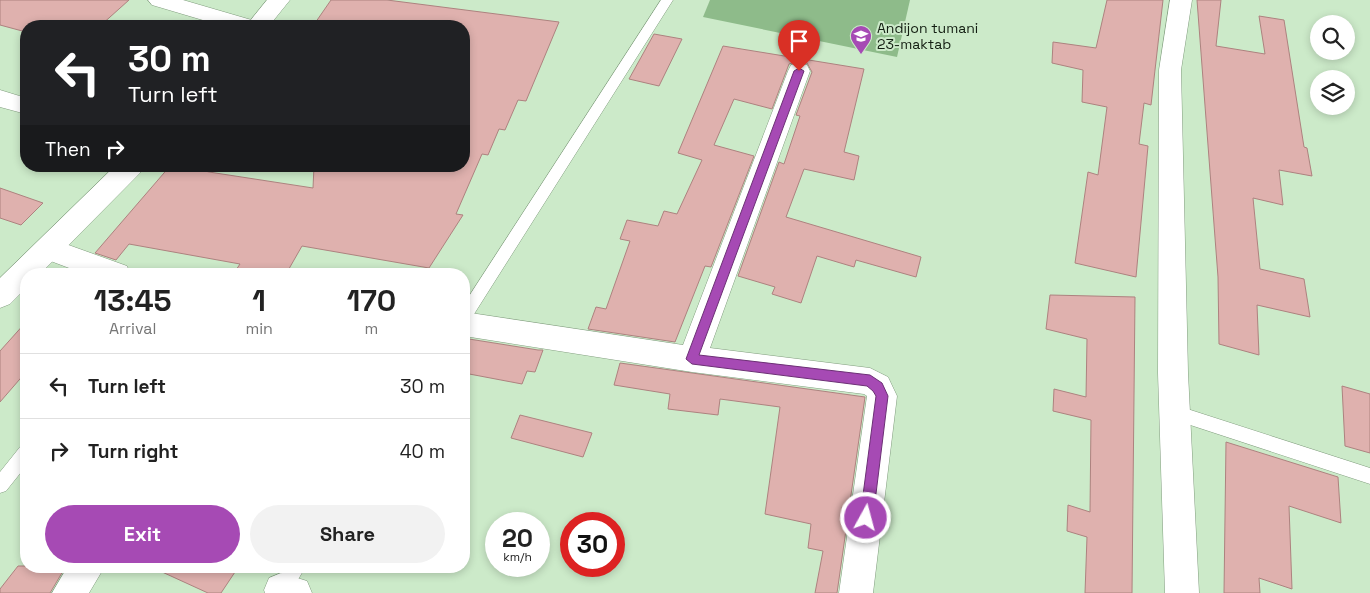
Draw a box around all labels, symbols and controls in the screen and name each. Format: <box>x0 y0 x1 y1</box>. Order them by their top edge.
map controls <box>1310 15 1355 115</box>
button: search <box>1310 15 1355 60</box>
place label: Andijon tumani 23-maktab <box>877 19 978 53</box>
pin <box>778 20 820 71</box>
school or university icon: Andijon tumani 23-maktab <box>849 24 873 55</box>
icon: arrive <box>785 27 813 55</box>
text: 30 m <box>128 37 211 81</box>
icon: left <box>45 40 110 105</box>
button: layers <box>1310 70 1355 115</box>
text: Turn left <box>128 80 218 108</box>
icon: right <box>101 135 129 163</box>
text: Then <box>45 137 91 162</box>
text: 13:45 <box>94 281 172 320</box>
text: 1 <box>252 281 266 320</box>
text: 170 <box>347 281 396 320</box>
text: Arrival <box>109 318 156 339</box>
text: min <box>245 318 273 339</box>
text: m <box>365 318 378 339</box>
icon: left <box>45 372 73 400</box>
text: Turn left <box>88 374 166 399</box>
text: 30 m <box>400 374 445 399</box>
icon: right <box>45 437 73 465</box>
text: Turn right <box>88 439 178 464</box>
text: 40 m <box>400 439 445 464</box>
position arrow <box>839 491 891 543</box>
button: Exit <box>45 505 240 563</box>
button: Share <box>250 505 445 563</box>
speed limit sign: 30 <box>560 512 625 577</box>
text: 20 <box>502 522 533 554</box>
text: km/h <box>503 549 532 565</box>

